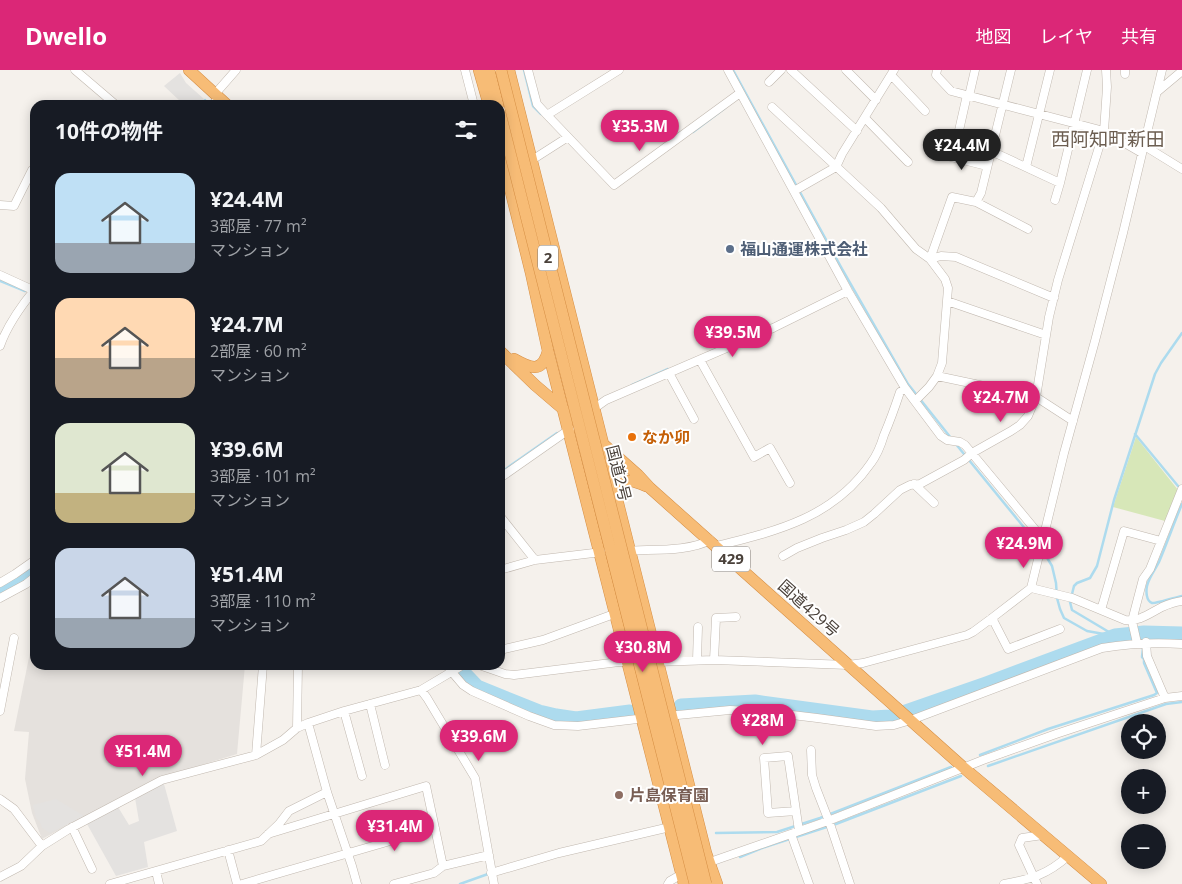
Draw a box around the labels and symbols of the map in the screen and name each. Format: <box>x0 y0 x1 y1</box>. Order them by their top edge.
pin: ¥35.3M <box>599 109 681 152</box>
district label: 西阿知町新田 <box>1051 126 1165 152</box>
pin: ¥24.4M <box>921 128 1003 171</box>
place label: 福山通運株式会社 <box>740 238 868 260</box>
marker: 福山通運株式会社 <box>724 243 736 255</box>
road number: 2 <box>538 246 558 270</box>
pin: ¥39.5M <box>692 316 774 358</box>
pin: ¥24.7M <box>960 380 1042 423</box>
place label: なか卯 <box>642 426 690 448</box>
marker: なか卯 <box>626 431 638 443</box>
street label: 国道2号 <box>601 443 637 503</box>
pin: ¥24.9M <box>983 526 1065 569</box>
road number: 429 <box>712 546 750 572</box>
street label: 国道429号 <box>774 575 844 641</box>
pin: ¥30.8M <box>602 630 684 673</box>
pin: ¥28M <box>733 704 793 746</box>
pin: ¥39.6M <box>438 720 520 762</box>
pin: ¥51.4M <box>102 734 184 777</box>
place label: 片島保育園 <box>629 784 709 806</box>
marker: 片島保育園 <box>613 789 625 801</box>
pin: ¥31.4M <box>354 810 436 852</box>

